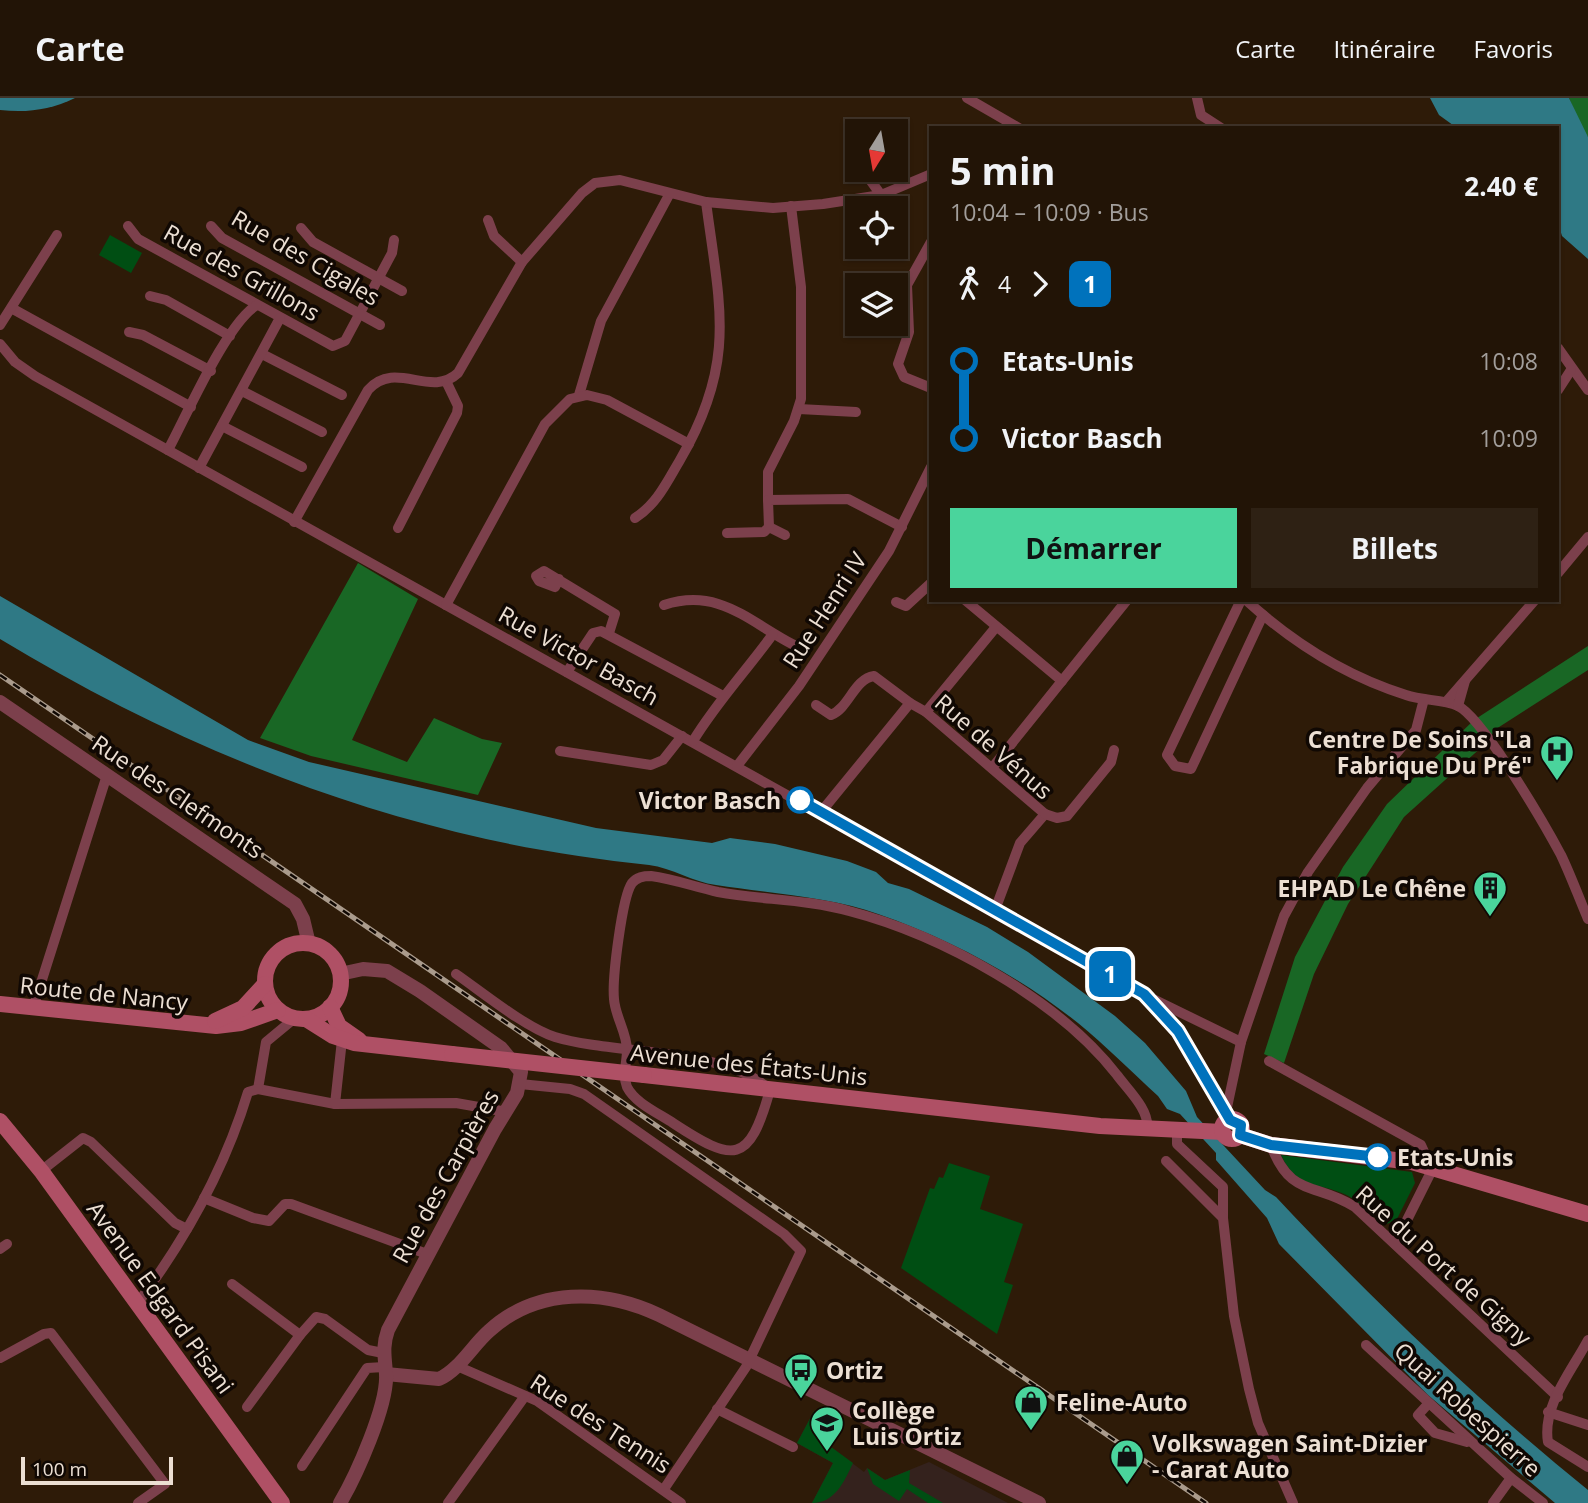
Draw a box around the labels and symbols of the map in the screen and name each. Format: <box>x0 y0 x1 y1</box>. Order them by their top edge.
north arrow <box>845 119 908 182</box>
street label: Rue des Cigales <box>226 202 386 312</box>
street label: Rue des Grillons <box>158 216 326 328</box>
street label: Rue Henri IV <box>774 545 874 674</box>
street label: Rue Victor Basch <box>493 598 665 712</box>
street label: Rue de Vénus <box>928 686 1060 806</box>
place label: Centre De Soins "La Fabrique Du Pré" <box>1308 723 1532 781</box>
street label: Rue des Clefmonts <box>86 727 270 865</box>
hospital icon: Centre De Soins "La Fabrique Du Pré" <box>1538 733 1576 782</box>
place label: Victor Basch <box>639 784 781 816</box>
marker: Victor Basch <box>787 787 813 813</box>
building icon: EHPAD Le Chêne <box>1471 869 1509 918</box>
place label: EHPAD Le Chêne <box>1278 872 1466 904</box>
line badge: 1 <box>1087 951 1133 997</box>
street label: Route de Nancy <box>18 968 190 1018</box>
street label: Avenue des États-Unis <box>629 1036 869 1092</box>
street label: Rue des Carpières <box>384 1083 506 1269</box>
place label: Etats-Unis <box>1397 1141 1514 1173</box>
marker: Etats-Unis <box>1365 1144 1391 1170</box>
street label: Rue du Port de Gigny <box>1349 1177 1539 1353</box>
street label: Avenue Edgard Pisani <box>80 1194 242 1400</box>
street label: Quai Robespierre <box>1388 1335 1548 1483</box>
bus stop icon: Ortiz <box>782 1351 820 1400</box>
place label: Ortiz <box>826 1354 883 1386</box>
street label: Rue des Tennis <box>524 1366 678 1480</box>
shop icon: Feline-Auto <box>1012 1383 1050 1432</box>
place label: Feline-Auto <box>1056 1386 1188 1418</box>
place label: Collège Luis Ortiz <box>852 1394 962 1452</box>
school or university icon: Collège Luis Ortiz <box>808 1404 846 1453</box>
place label: Volkswagen Saint-Dizier - Carat Auto <box>1152 1427 1428 1485</box>
shop icon: Volkswagen Saint-Dizier - Carat Auto <box>1108 1437 1146 1486</box>
scale bar <box>21 1454 173 1486</box>

